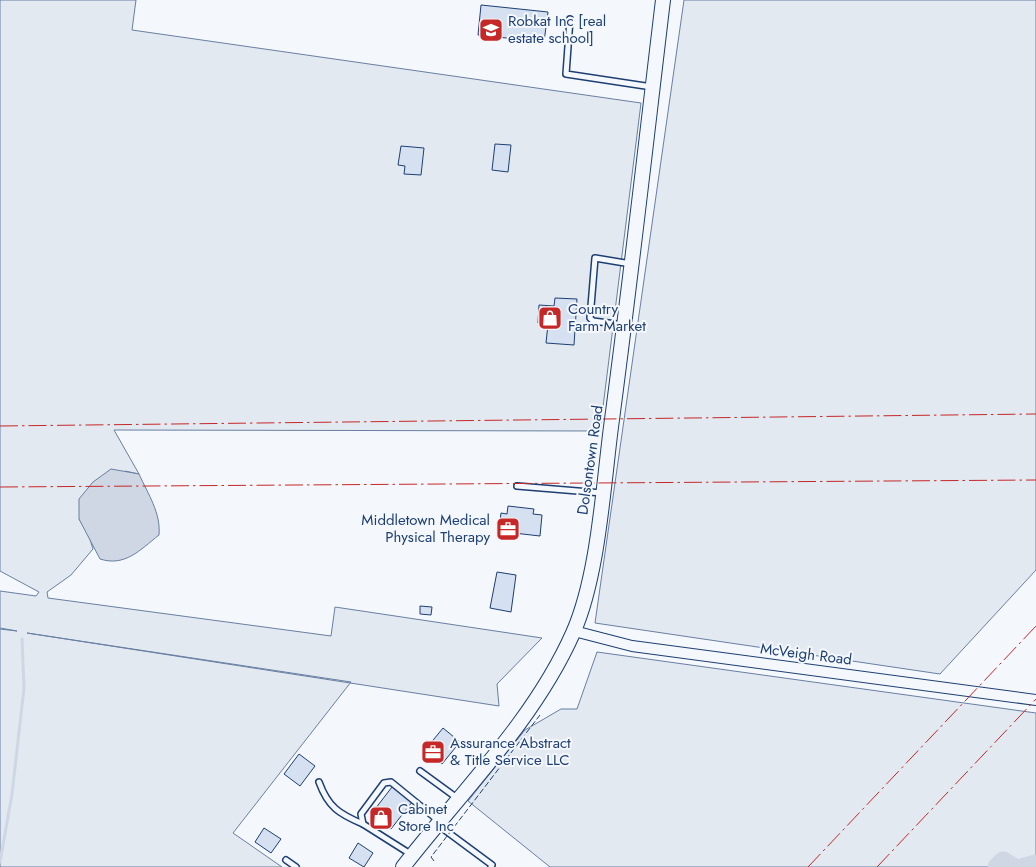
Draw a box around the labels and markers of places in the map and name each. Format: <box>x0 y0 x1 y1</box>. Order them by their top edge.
place label: Robkat Inc [real estate school] <box>508 10 606 49</box>
school or university icon: Robkat Inc [real estate school] <box>478 17 504 43</box>
place label: Country Farm Market <box>568 298 646 337</box>
shop icon: Country Farm Market <box>537 305 563 331</box>
place label: Middletown Medical Physical Therapy <box>361 509 490 548</box>
office icon: Middletown Medical Physical Therapy <box>495 516 521 542</box>
place label: Assurance Abstract & Title Service LLC <box>450 732 571 771</box>
office icon: Assurance Abstract & Title Service LLC <box>420 739 446 765</box>
place label: Cabinet Store Inc <box>398 798 454 837</box>
shop icon: Cabinet Store Inc <box>368 805 394 831</box>

